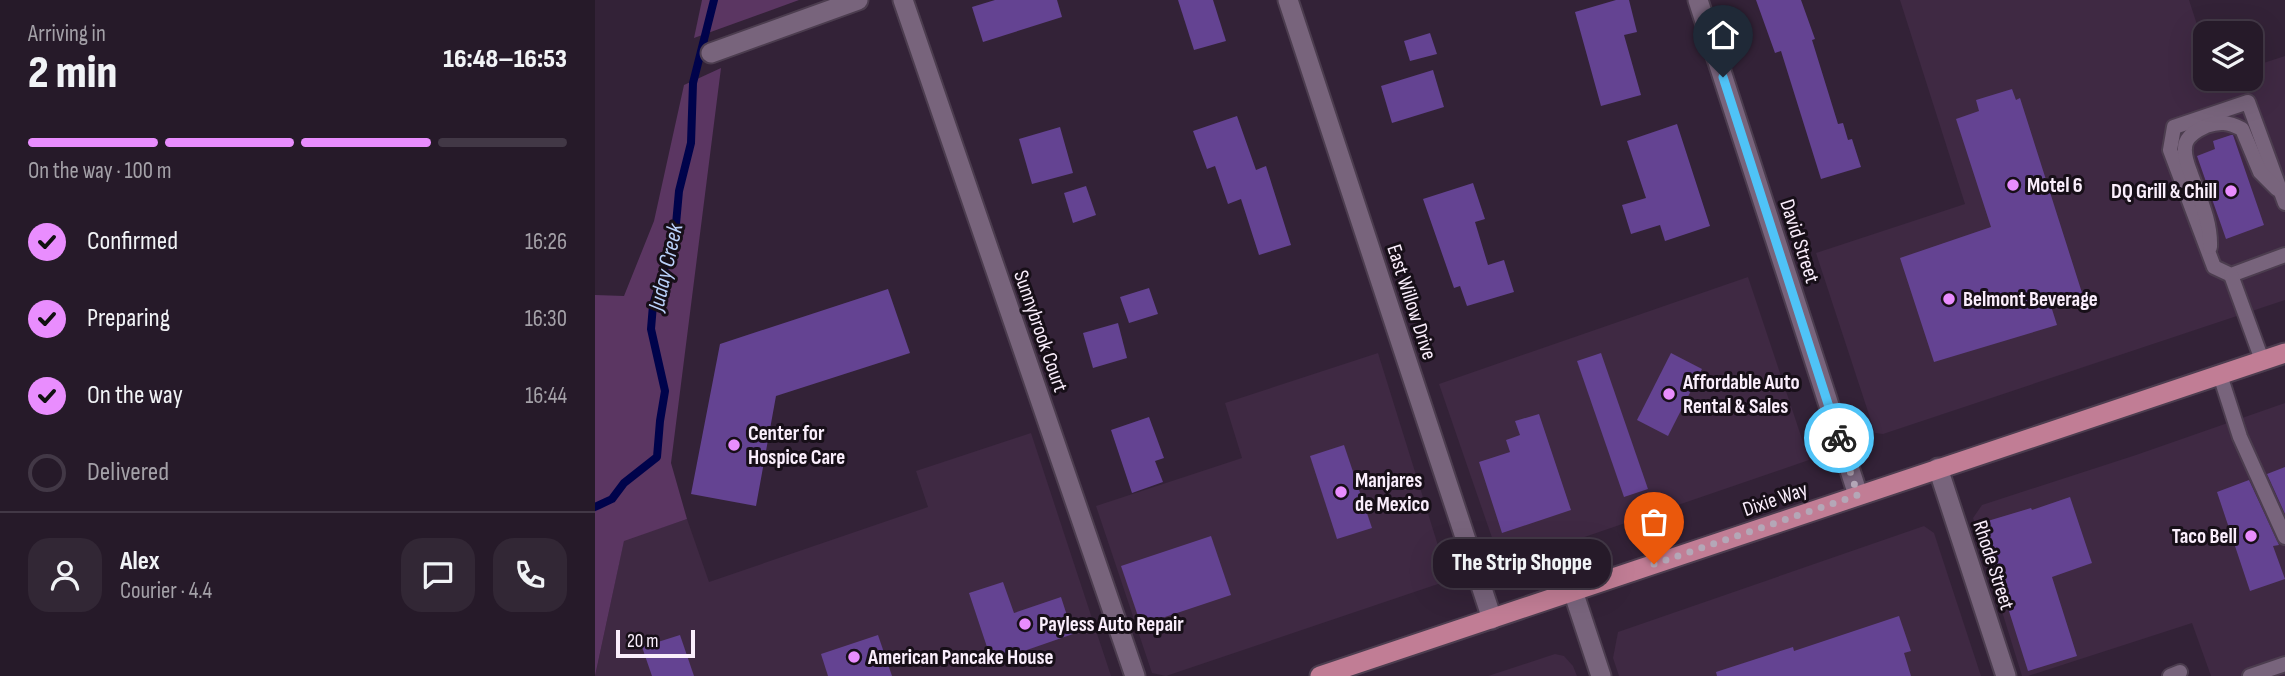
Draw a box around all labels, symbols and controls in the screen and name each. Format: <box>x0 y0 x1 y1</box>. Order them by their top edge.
pin <box>1693 5 1753 77</box>
icon: home <box>1704 16 1742 54</box>
text: Arriving in <box>28 20 106 48</box>
map controls <box>2193 21 2263 91</box>
button: layers <box>2193 21 2263 91</box>
text: 16:48–16:53 <box>443 44 567 75</box>
text: 2 min <box>28 46 117 101</box>
text: On the way · 100 m <box>28 157 172 185</box>
place label: Motel 6 <box>2027 173 2083 198</box>
marker: Motel 6 <box>2005 177 2021 193</box>
place label: DQ Grill & Chill <box>2111 179 2217 204</box>
marker: DQ Grill & Chill <box>2223 183 2239 199</box>
street label: David Street <box>1774 196 1825 286</box>
water label: Juday Creek <box>642 220 690 315</box>
icon: check <box>28 223 66 261</box>
text: Confirmed <box>87 226 178 257</box>
text: 16:26 <box>525 228 567 256</box>
street label: East Willow Drive <box>1381 241 1442 363</box>
street label: Sunnybrook Court <box>1008 267 1073 395</box>
place label: Belmont Beverage <box>1963 287 2098 312</box>
marker: Belmont Beverage <box>1941 291 1957 307</box>
icon: check <box>28 300 66 338</box>
text: Preparing <box>87 303 170 334</box>
text: 16:30 <box>525 305 567 333</box>
place label: Affordable Auto Rental & Sales <box>1682 370 1800 419</box>
icon: check <box>28 377 66 415</box>
text: On the way <box>87 380 183 411</box>
text: 16:44 <box>525 382 567 410</box>
marker: Affordable Auto Rental & Sales <box>1661 386 1677 402</box>
courier <box>1804 403 1874 473</box>
icon: bike <box>1820 419 1858 457</box>
place label: Center for Hospice Care <box>748 421 845 470</box>
marker: Center for Hospice Care <box>726 437 742 453</box>
text: Delivered <box>87 457 169 488</box>
place label: Manjares de Mexico <box>1355 468 1429 517</box>
street label: Dixie Way <box>1739 477 1811 522</box>
marker: Manjares de Mexico <box>1333 484 1349 500</box>
pin <box>1624 492 1684 564</box>
icon: bag <box>1635 503 1673 541</box>
street label: Rhode Street <box>1967 517 2020 613</box>
place label: Taco Bell <box>2172 524 2237 549</box>
marker: Taco Bell <box>2243 528 2259 544</box>
button: person <box>28 538 102 612</box>
button: chat <box>401 538 475 612</box>
button: phone <box>493 538 567 612</box>
callout: The Strip Shoppe <box>1433 540 1612 588</box>
text: Alex <box>120 546 160 577</box>
text: The Strip Shoppe <box>1452 549 1592 577</box>
text: Courier · 4.4 <box>120 577 212 605</box>
place label: Payless Auto Repair <box>1039 612 1184 637</box>
marker: Payless Auto Repair <box>1017 616 1033 632</box>
scale bar <box>616 627 695 659</box>
text: 20 m <box>627 630 659 653</box>
place label: American Pancake House <box>867 645 1054 670</box>
marker: American Pancake House <box>846 649 862 665</box>

